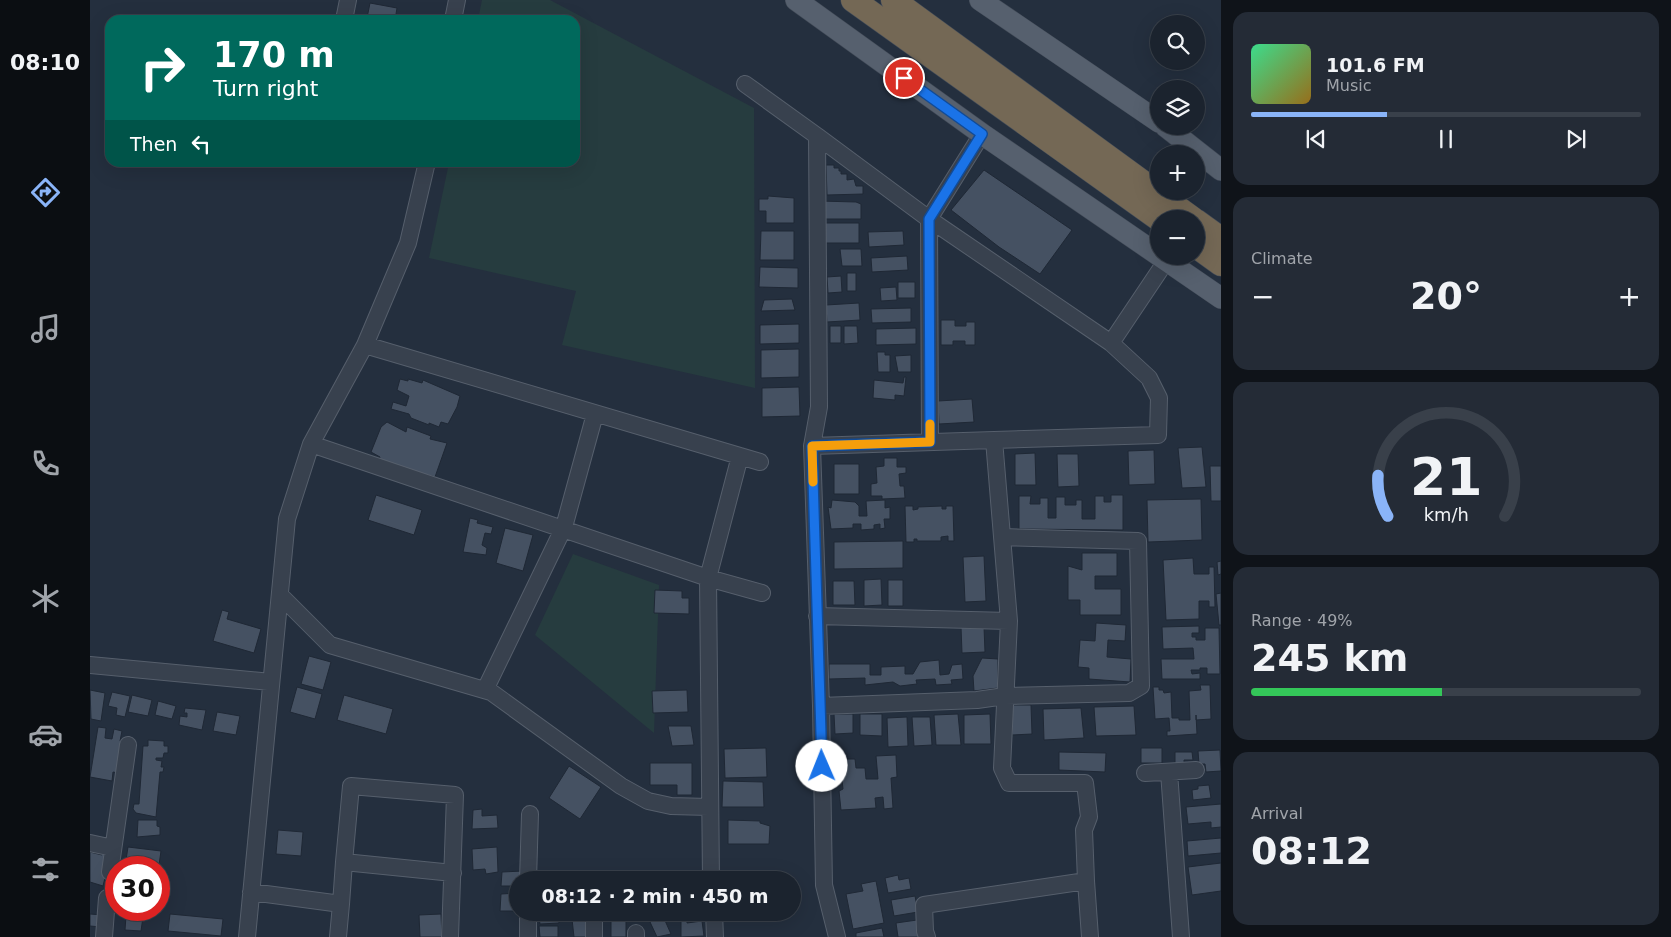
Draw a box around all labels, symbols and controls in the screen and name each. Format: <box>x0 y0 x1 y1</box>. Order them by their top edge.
map controls <box>1150 15 1205 265</box>
button: search <box>1150 15 1205 70</box>
icon: right <box>130 35 195 100</box>
text: 170 m <box>213 35 335 75</box>
text: 08:10 <box>10 50 80 75</box>
text: 101.6 FM <box>1326 54 1425 76</box>
pin <box>883 57 925 99</box>
icon: arrive <box>890 64 918 92</box>
text: Turn right <box>213 76 318 101</box>
text: Music <box>1326 76 1372 95</box>
button: layers <box>1150 80 1205 135</box>
icon: previous <box>1302 125 1330 153</box>
icon: pause <box>1432 125 1460 153</box>
icon: next <box>1562 125 1590 153</box>
icon: left <box>187 130 215 158</box>
text: Then <box>130 133 177 155</box>
button: + <box>1150 145 1205 200</box>
icon: directions <box>28 175 63 210</box>
button: − <box>1150 210 1205 265</box>
text: Climate <box>1251 249 1313 268</box>
text: 20° <box>1410 274 1482 318</box>
text: − <box>1251 280 1274 313</box>
text: + <box>1618 280 1641 313</box>
icon: music <box>28 311 63 346</box>
icon: phone <box>28 446 63 481</box>
text: 21 <box>1410 447 1482 507</box>
text: km/h <box>1423 504 1469 525</box>
icon: climate <box>28 581 63 616</box>
text: Range · 49% <box>1251 611 1353 630</box>
text: 245 km <box>1251 636 1408 680</box>
icon: car <box>28 717 63 752</box>
position arrow <box>795 739 847 791</box>
text: Arrival <box>1251 804 1303 823</box>
text: 08:12 <box>1251 829 1372 873</box>
icon: filters <box>28 852 63 887</box>
speed limit sign: 30 <box>105 856 170 921</box>
text: 08:12 · 2 min · 450 m <box>541 885 769 907</box>

